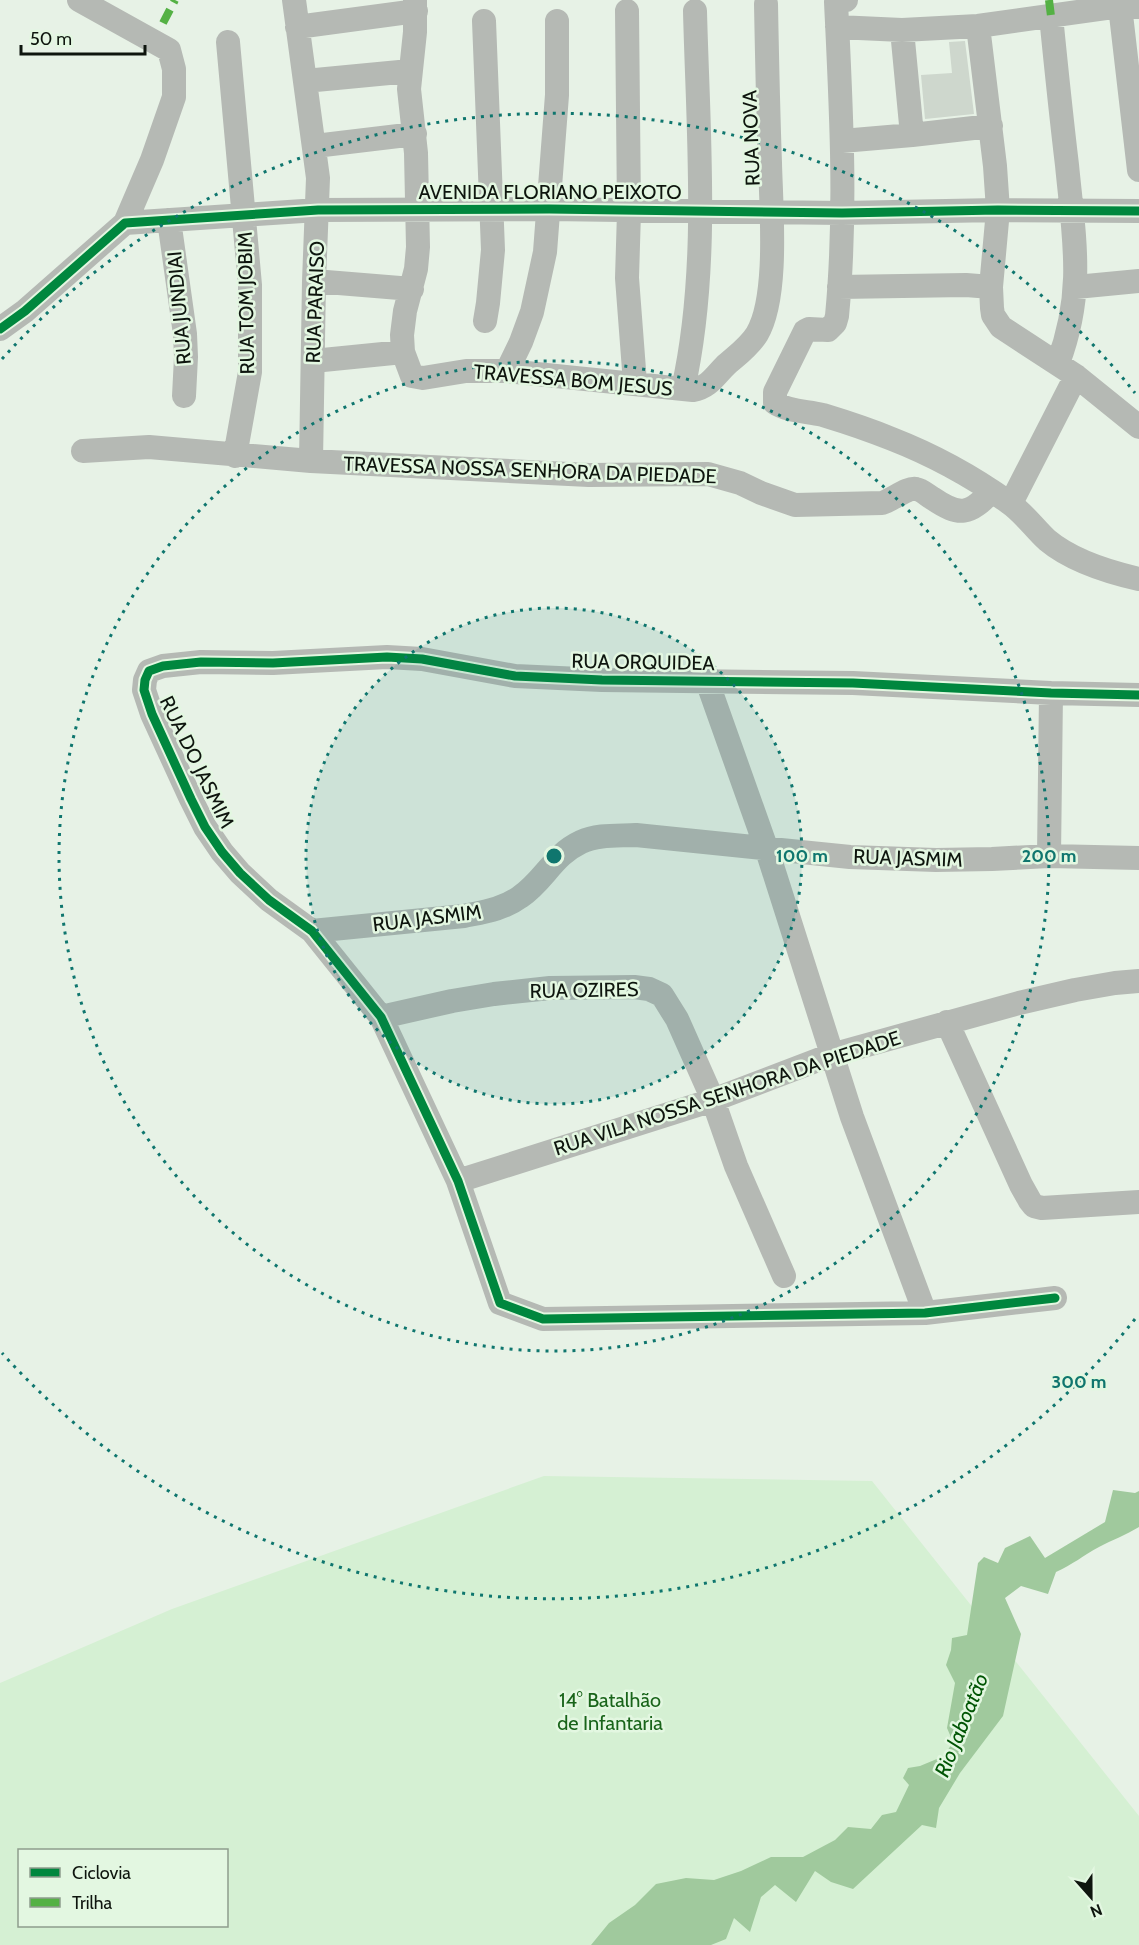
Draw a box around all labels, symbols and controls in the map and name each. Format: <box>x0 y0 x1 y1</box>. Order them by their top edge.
scale bar <box>21 18 146 56</box>
text: 50 m <box>30 28 72 50</box>
street label: RUA NOVA <box>737 89 765 186</box>
street label: AVENIDA FLORIANO PEIXOTO <box>418 180 682 204</box>
street label: RUA TOM JOBIM <box>233 231 259 375</box>
street label: RUA PARAISO <box>301 240 329 364</box>
street label: RUA JUNDIAI <box>162 250 196 366</box>
street label: TRAVESSA BOM JESUS <box>473 359 674 401</box>
street label: TRAVESSA NOSSA SENHORA DA PIEDADE <box>343 451 717 489</box>
street label: RUA ORQUIDEA <box>571 649 716 675</box>
street label: RUA DO JASMIM <box>155 692 239 832</box>
street label: RUA JASMIM <box>853 844 963 872</box>
text: 100 m <box>776 845 828 867</box>
text: 200 m <box>1022 845 1076 867</box>
centre of rings <box>544 846 564 866</box>
street label: RUA JASMIM <box>371 899 483 937</box>
street label: RUA OZIRES <box>529 977 639 1003</box>
street label: RUA VILA NOSSA SENHORA DA PIEDADE <box>551 1025 903 1161</box>
text: 300 m <box>1052 1371 1106 1393</box>
water label: Rio Jaboatão <box>929 1670 993 1780</box>
park label: 14° Batalhão de Infantaria <box>557 1688 663 1735</box>
legend <box>18 1849 228 1927</box>
text: Ciclovia <box>72 1862 131 1884</box>
north arrow <box>1061 1867 1121 1927</box>
text: Trilha <box>72 1892 113 1914</box>
text: N <box>1088 1900 1105 1921</box>

